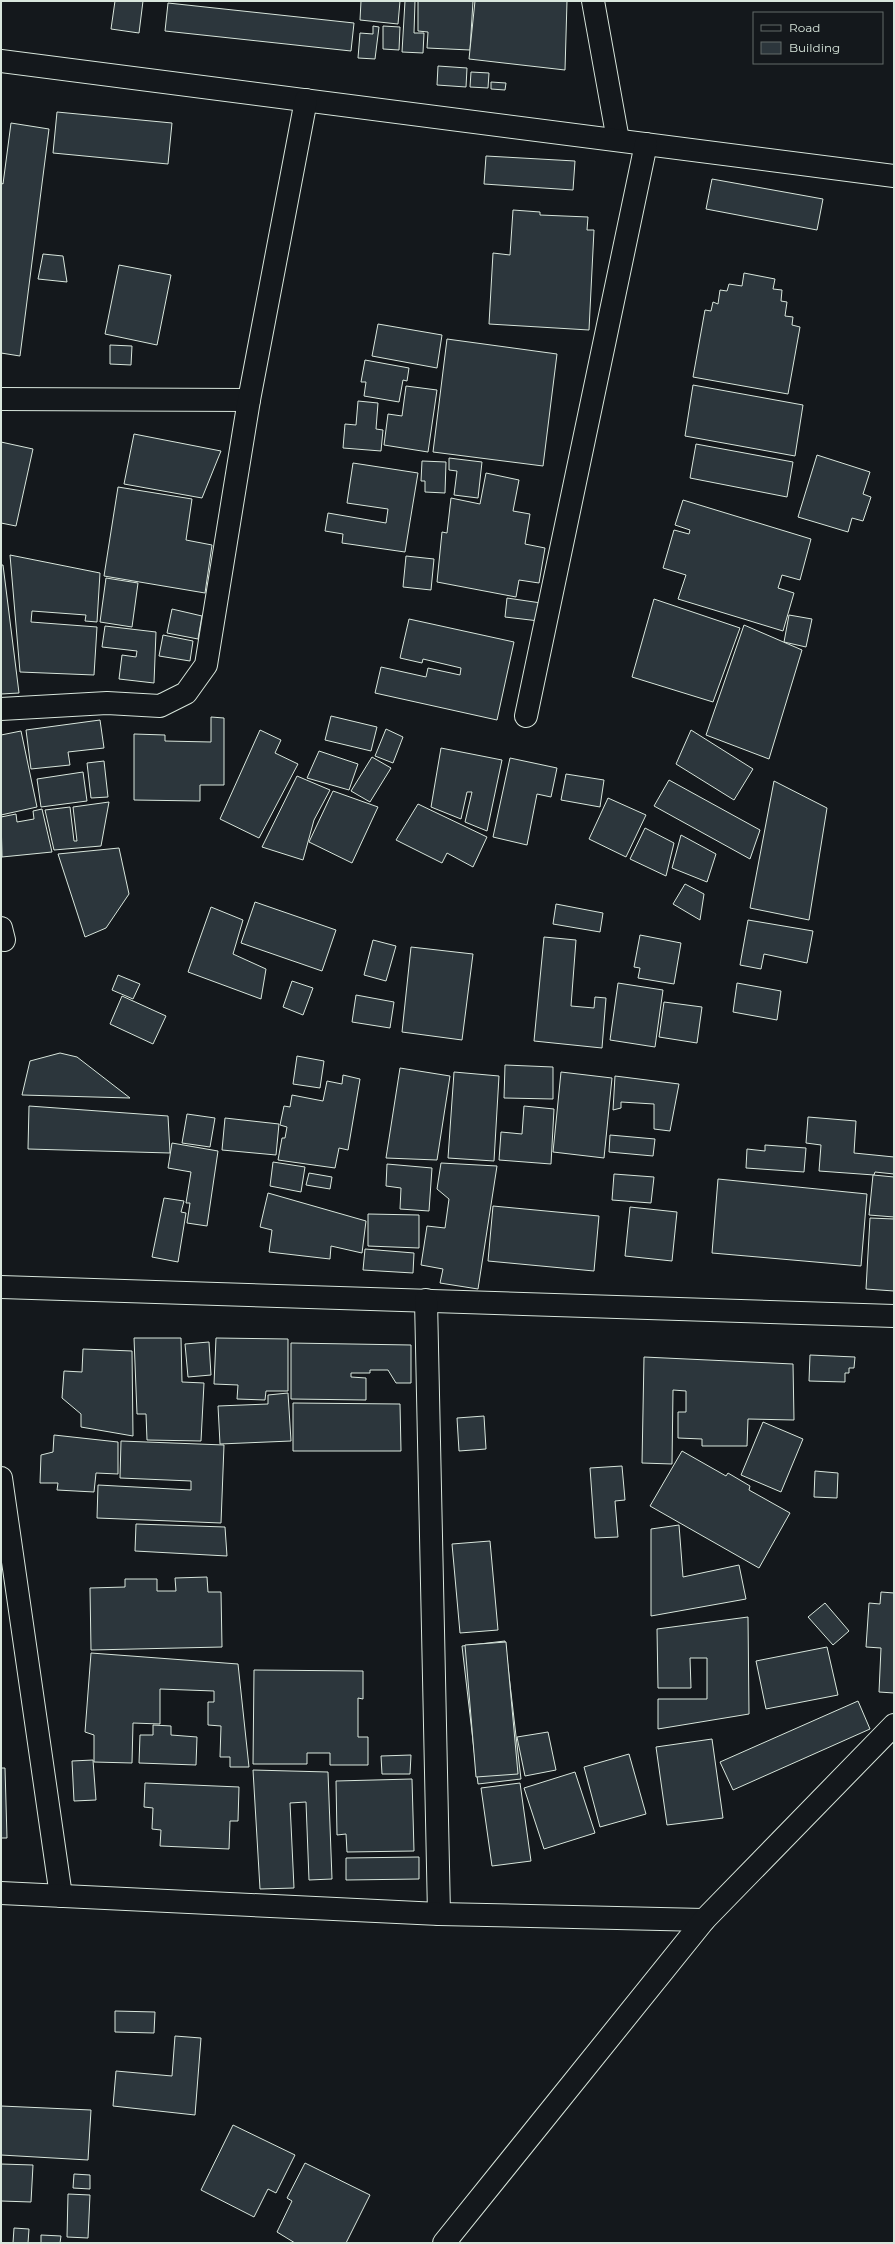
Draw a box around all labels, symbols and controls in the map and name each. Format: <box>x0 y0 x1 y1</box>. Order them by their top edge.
legend <box>753 12 883 64</box>
text: Road <box>789 20 820 35</box>
text: Building <box>789 40 840 55</box>

